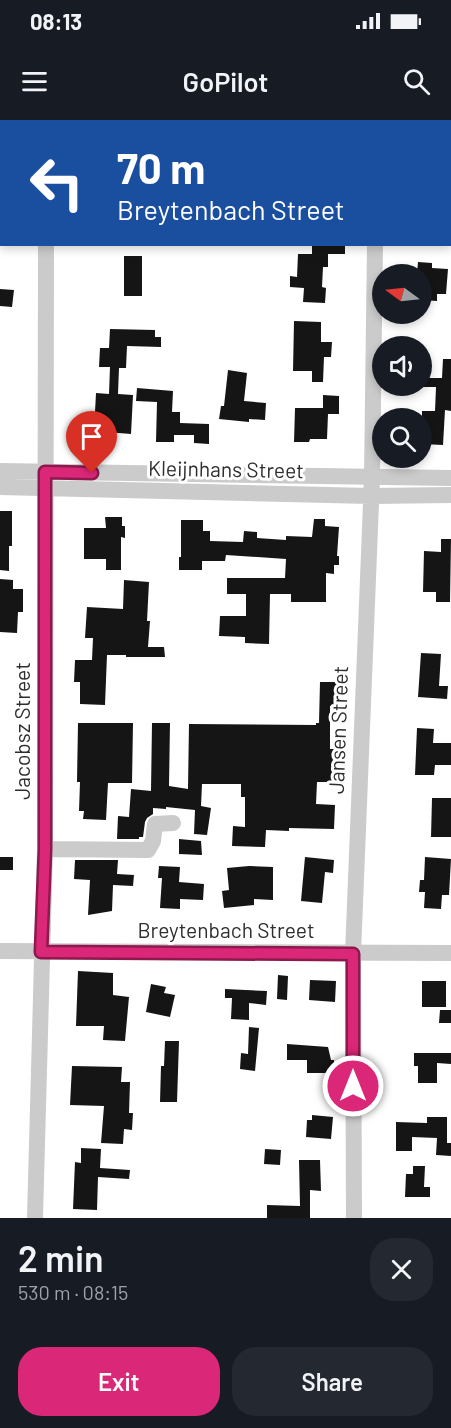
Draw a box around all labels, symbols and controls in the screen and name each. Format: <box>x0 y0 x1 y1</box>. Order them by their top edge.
text: 08:13 <box>30 8 82 34</box>
icon: menu <box>18 65 51 98</box>
text: GoPilot <box>183 65 268 97</box>
icon: search <box>400 65 433 98</box>
text: 70 m <box>117 142 205 192</box>
icon: left <box>18 144 96 222</box>
text: Breytenbach Street <box>117 193 345 225</box>
north arrow <box>372 264 432 324</box>
map controls <box>372 264 432 468</box>
button: sound <box>372 336 432 396</box>
button: search <box>372 408 432 468</box>
pin <box>66 411 117 473</box>
icon: arrive <box>75 420 108 453</box>
street label: Kleijnhans Street <box>148 455 304 482</box>
street label: Jacobsz Street <box>9 662 34 800</box>
street label: Jansen Street <box>323 665 352 795</box>
street label: Breytenbach Street <box>137 917 315 942</box>
position arrow <box>321 1054 385 1118</box>
text: 2 min <box>18 1236 104 1279</box>
button: close <box>370 1238 433 1301</box>
text: 530 m · 08:15 <box>18 1280 128 1304</box>
button: Exit <box>18 1347 220 1416</box>
button: Share <box>232 1347 433 1416</box>

